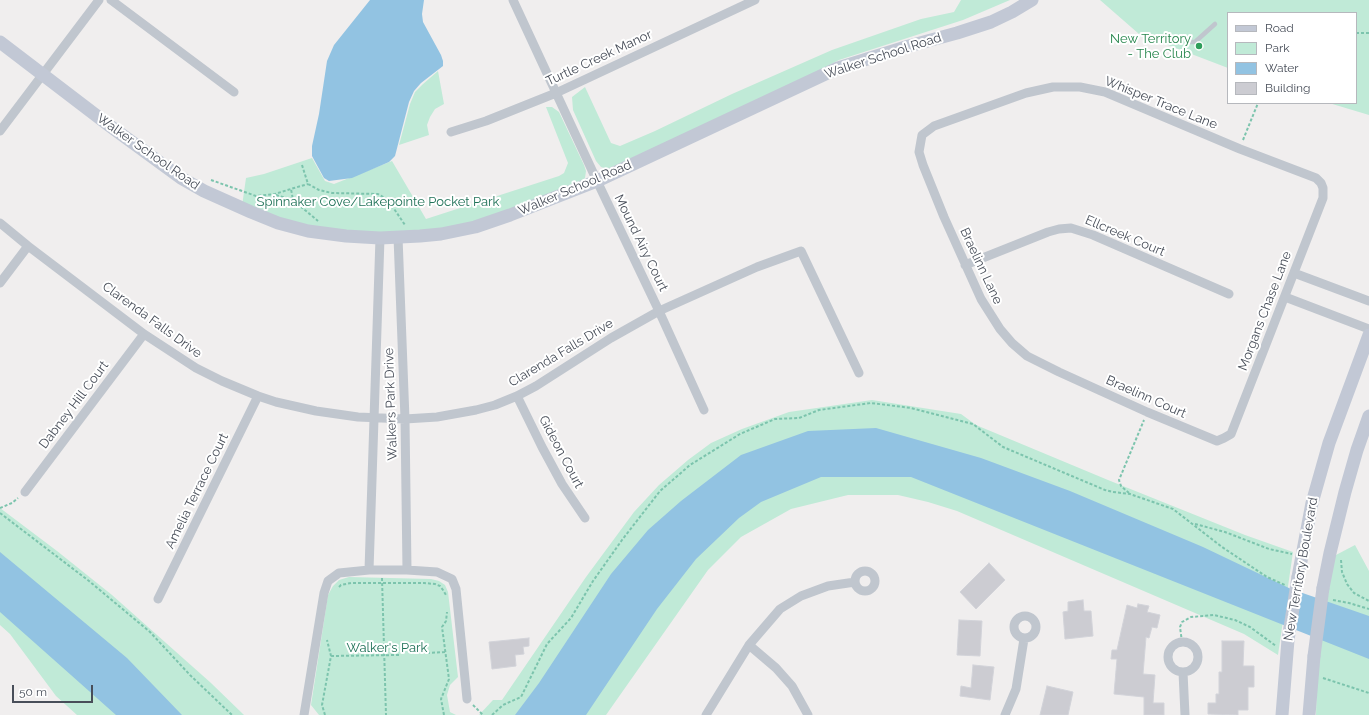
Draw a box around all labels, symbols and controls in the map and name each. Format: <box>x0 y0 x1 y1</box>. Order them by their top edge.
legend <box>1227 12 1357 104</box>
text: Road <box>1265 21 1294 35</box>
street label: Turtle Creek Manor <box>544 27 654 89</box>
street label: Walker School Road <box>823 30 943 82</box>
place label: New Territory - The Club <box>1110 31 1191 62</box>
marker: New Territory - The Club <box>1194 41 1204 51</box>
text: Park <box>1265 41 1290 55</box>
text: Water <box>1265 61 1299 75</box>
street label: Whisper Trace Lane <box>1102 73 1220 133</box>
text: Building <box>1265 81 1311 95</box>
street label: Walker School Road <box>94 111 202 193</box>
street label: Walker School Road <box>516 157 634 219</box>
street label: Mound Airy Court <box>611 192 671 294</box>
park label: Spinnaker Cove/Lakepointe Pocket Park <box>257 194 499 210</box>
street label: Ellcreek Court <box>1083 212 1167 260</box>
street label: Braelinn Lane <box>956 225 1006 307</box>
street label: Morgans Chase Lane <box>1235 249 1295 373</box>
street label: Clarenda Falls Drive <box>99 279 205 361</box>
street label: Clarenda Falls Drive <box>506 316 616 390</box>
street label: Walkers Park Drive <box>381 347 401 461</box>
street label: Dabney Hill Court <box>36 358 112 452</box>
street label: Braelinn Court <box>1104 372 1188 422</box>
street label: Gideon Court <box>535 413 587 491</box>
street label: Amelia Terrace Court <box>162 431 232 551</box>
street label: New Territory Boulevard <box>1281 496 1321 642</box>
park label: Walker's Park <box>347 640 427 656</box>
scale bar <box>14 677 95 703</box>
text: 50 m <box>19 685 47 699</box>

